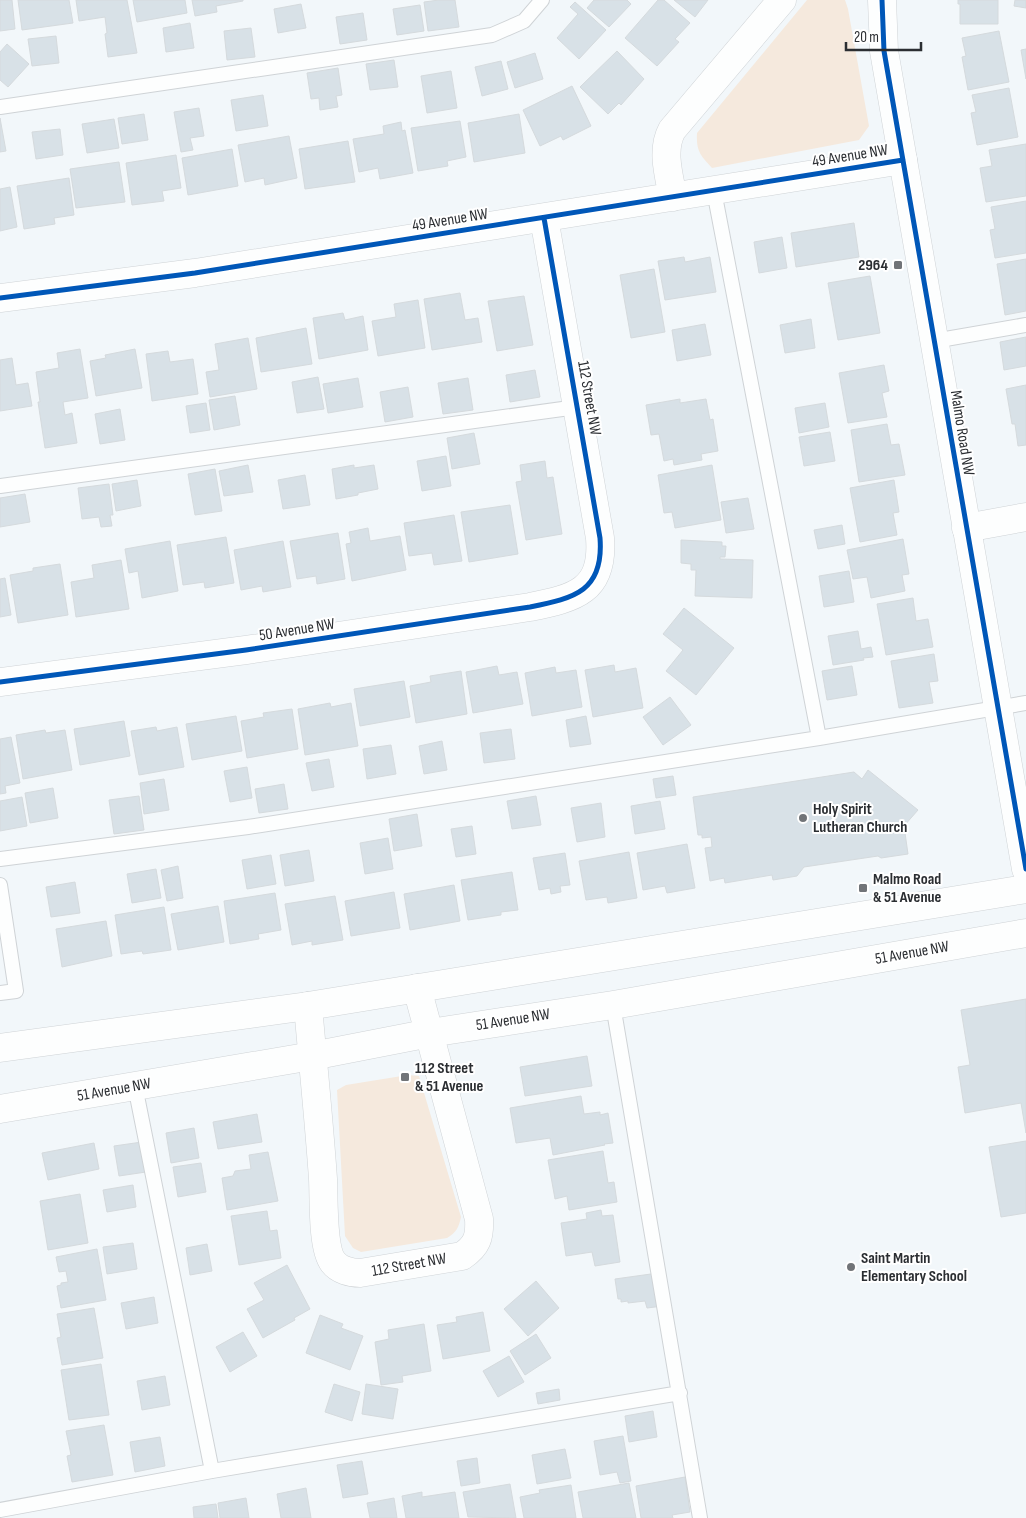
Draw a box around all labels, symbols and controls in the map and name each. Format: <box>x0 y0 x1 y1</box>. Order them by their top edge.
scale bar <box>846 20 921 52</box>
text: 20 m <box>854 28 879 47</box>
street label: 49 Avenue NW <box>811 141 890 171</box>
street label: 49 Avenue NW <box>411 205 490 235</box>
place label: 2964 <box>858 256 889 275</box>
marker: 2964 <box>892 259 904 271</box>
street label: 112 Street NW <box>573 359 605 437</box>
street label: Malmo Road NW <box>946 389 978 477</box>
street label: 50 Avenue NW <box>258 615 337 645</box>
place label: Holy Spirit Lutheran Church <box>813 800 907 837</box>
marker: Holy Spirit Lutheran Church <box>797 812 809 824</box>
place label: Malmo Road & 51 Avenue <box>873 870 942 907</box>
marker: Malmo Road & 51 Avenue <box>857 882 869 894</box>
street label: 51 Avenue NW <box>874 937 951 969</box>
street label: 51 Avenue NW <box>475 1005 552 1035</box>
place label: 112 Street & 51 Avenue <box>415 1059 484 1096</box>
marker: 112 Street & 51 Avenue <box>399 1071 411 1083</box>
street label: 51 Avenue NW <box>76 1074 153 1106</box>
street label: 112 Street NW <box>370 1249 448 1281</box>
place label: Saint Martin Elementary School <box>861 1249 967 1286</box>
marker: Saint Martin Elementary School <box>845 1261 857 1273</box>

